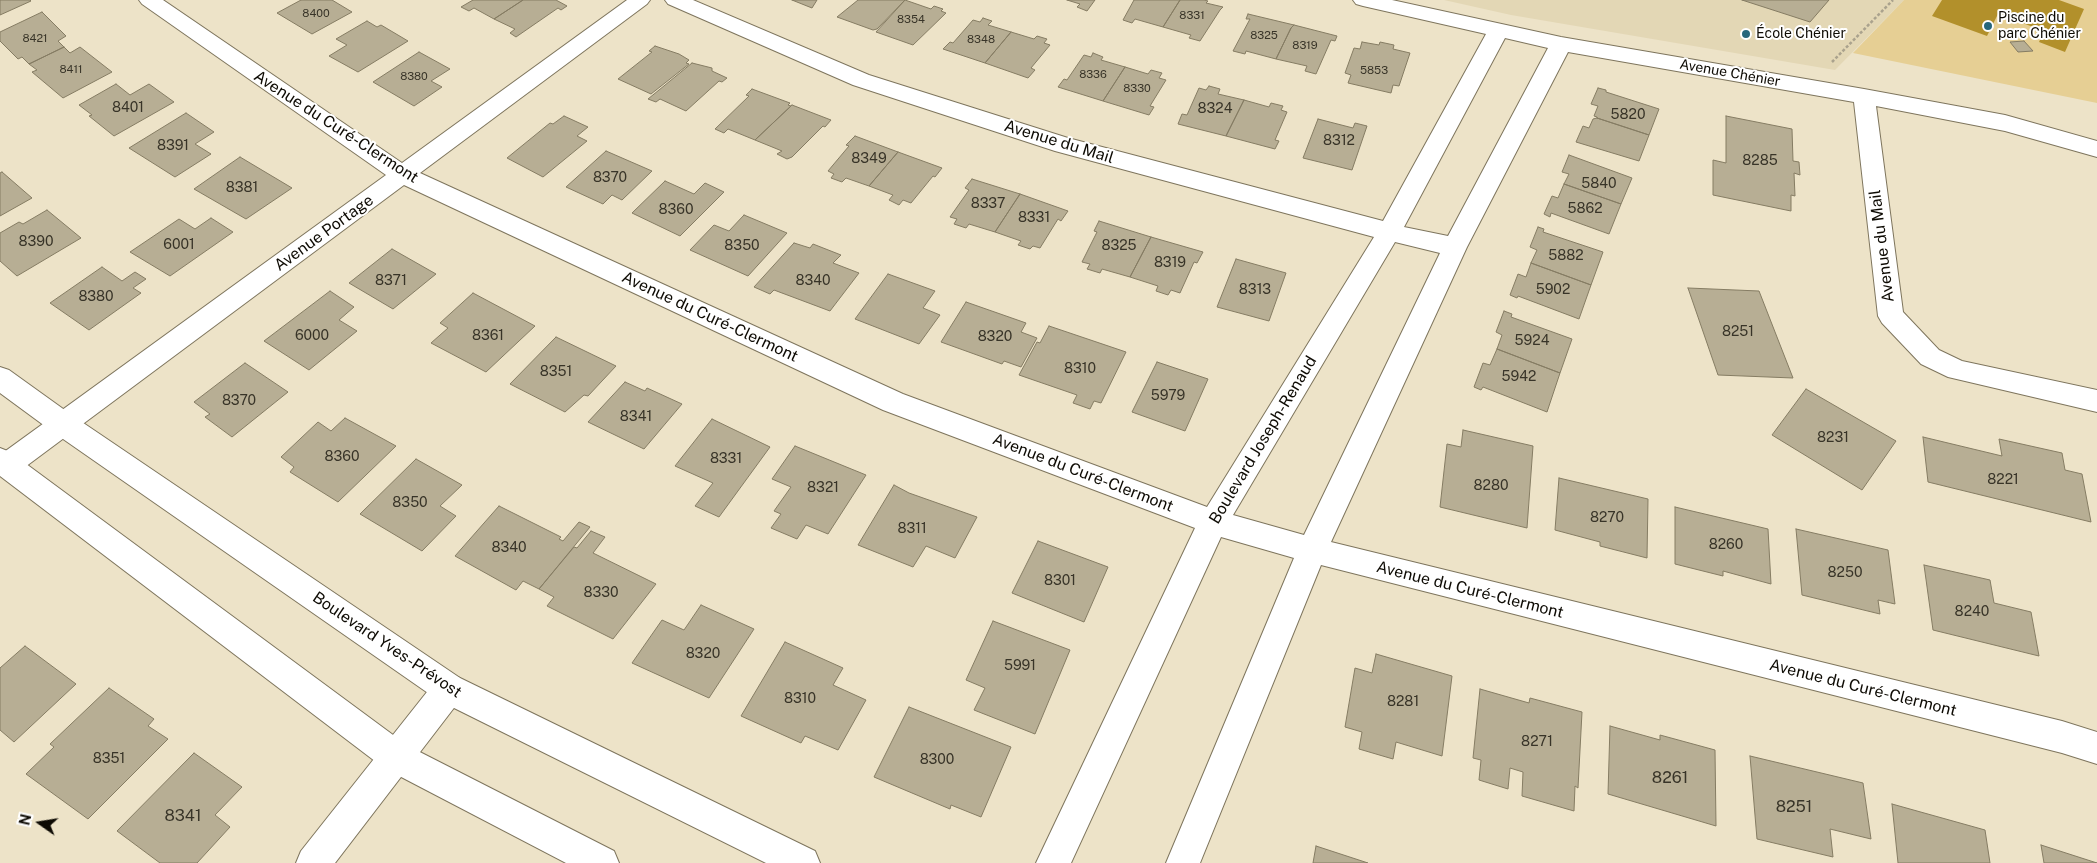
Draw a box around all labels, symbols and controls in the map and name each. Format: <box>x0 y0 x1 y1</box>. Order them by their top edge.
house number: 8400 <box>302 7 330 21</box>
house number: 8331 <box>1179 9 1205 23</box>
place label: Piscine du parc Chénier <box>1998 10 2081 42</box>
house number: 8354 <box>897 13 925 27</box>
marker: Piscine du parc Chénier <box>1982 20 1994 32</box>
place label: École Chénier <box>1756 26 1846 42</box>
marker: École Chénier <box>1740 28 1752 40</box>
house number: 8325 <box>1250 29 1278 43</box>
house number: 8421 <box>22 32 48 46</box>
house number: 8348 <box>967 33 995 47</box>
house number: 8319 <box>1292 39 1318 53</box>
street label: Avenue Chénier <box>1678 56 1782 90</box>
house number: 8411 <box>60 63 82 77</box>
house number: 5853 <box>1360 64 1388 78</box>
street label: Avenue du Curé-Clermont <box>250 67 422 187</box>
house number: 8336 <box>1079 68 1107 82</box>
house number: 8380 <box>400 70 428 84</box>
house number: 8330 <box>1123 82 1151 96</box>
house number: 8401 <box>112 100 144 116</box>
house number: 8324 <box>1198 101 1232 117</box>
house number: 5820 <box>1611 107 1645 123</box>
street label: Avenue du Mail <box>1002 116 1116 168</box>
house number: 8312 <box>1323 133 1355 149</box>
house number: 8391 <box>157 138 189 154</box>
house number: 8349 <box>851 151 887 167</box>
house number: 8285 <box>1742 153 1778 169</box>
house number: 8370 <box>593 170 627 186</box>
house number: 5840 <box>1581 176 1617 192</box>
house number: 8381 <box>226 180 258 196</box>
street label: Avenue du Mail <box>1866 189 1898 303</box>
street label: Avenue Portage <box>271 191 377 275</box>
house number: 8337 <box>971 196 1005 212</box>
house number: 5862 <box>1568 201 1602 217</box>
house number: 8360 <box>659 202 693 218</box>
house number: 8331 <box>1018 210 1050 226</box>
house number: 8390 <box>19 234 53 250</box>
house number: 6001 <box>163 237 195 253</box>
house number: 8350 <box>724 238 760 254</box>
house number: 8325 <box>1101 238 1137 254</box>
house number: 5882 <box>1548 248 1584 264</box>
house number: 8319 <box>1154 255 1186 271</box>
street label: Avenue du Curé-Clermont <box>619 268 801 366</box>
house number: 8371 <box>375 273 407 289</box>
house number: 8340 <box>795 273 831 289</box>
house number: 8313 <box>1239 282 1271 298</box>
house number: 5902 <box>1536 282 1570 298</box>
house number: 8380 <box>78 289 114 305</box>
house number: 8251 <box>1722 324 1754 340</box>
house number: 6000 <box>295 328 329 344</box>
house number: 8361 <box>472 328 504 344</box>
house number: 8320 <box>978 329 1012 345</box>
house number: 5924 <box>1515 333 1549 349</box>
street label: Boulevard Joseph-Renaud <box>1205 353 1321 527</box>
house number: 8310 <box>1064 361 1096 377</box>
house number: 8351 <box>540 364 572 380</box>
house number: 5942 <box>1502 369 1536 385</box>
house number: 5979 <box>1151 388 1185 404</box>
house number: 8370 <box>222 393 256 409</box>
house number: 8341 <box>620 409 652 425</box>
street label: Avenue du Curé-Clermont <box>990 430 1176 516</box>
house number: 8231 <box>1817 430 1849 446</box>
house number: 8360 <box>325 449 359 465</box>
house number: 8331 <box>710 451 742 467</box>
house number: 8221 <box>1987 472 2019 488</box>
house number: 8280 <box>1474 478 1508 494</box>
house number: 8321 <box>807 480 839 496</box>
house number: 8350 <box>392 495 428 511</box>
house number: 8270 <box>1590 510 1624 526</box>
house number: 8311 <box>897 521 927 537</box>
house number: 8260 <box>1709 537 1743 553</box>
house number: 8340 <box>491 540 527 556</box>
street label: Avenue du Curé-Clermont <box>1374 557 1566 623</box>
house number: 8250 <box>1828 565 1862 581</box>
house number: 8301 <box>1044 573 1076 589</box>
house number: 8330 <box>584 585 618 601</box>
street label: Boulevard Yves-Prévost <box>309 588 465 702</box>
house number: 8240 <box>1955 604 1989 620</box>
house number: 8320 <box>686 646 720 662</box>
street label: Avenue du Curé-Clermont <box>1767 655 1959 721</box>
house number: 5991 <box>1004 658 1036 674</box>
house number: 8310 <box>784 691 816 707</box>
house number: 8281 <box>1387 694 1419 710</box>
house number: 8271 <box>1521 734 1553 750</box>
house number: 8351 <box>93 751 125 767</box>
house number: 8300 <box>920 752 954 768</box>
house number: 8261 <box>1652 768 1688 788</box>
house number: 8251 <box>1776 797 1812 817</box>
north arrow <box>15 798 65 848</box>
house number: 8341 <box>165 806 201 826</box>
text: N <box>16 812 34 827</box>

